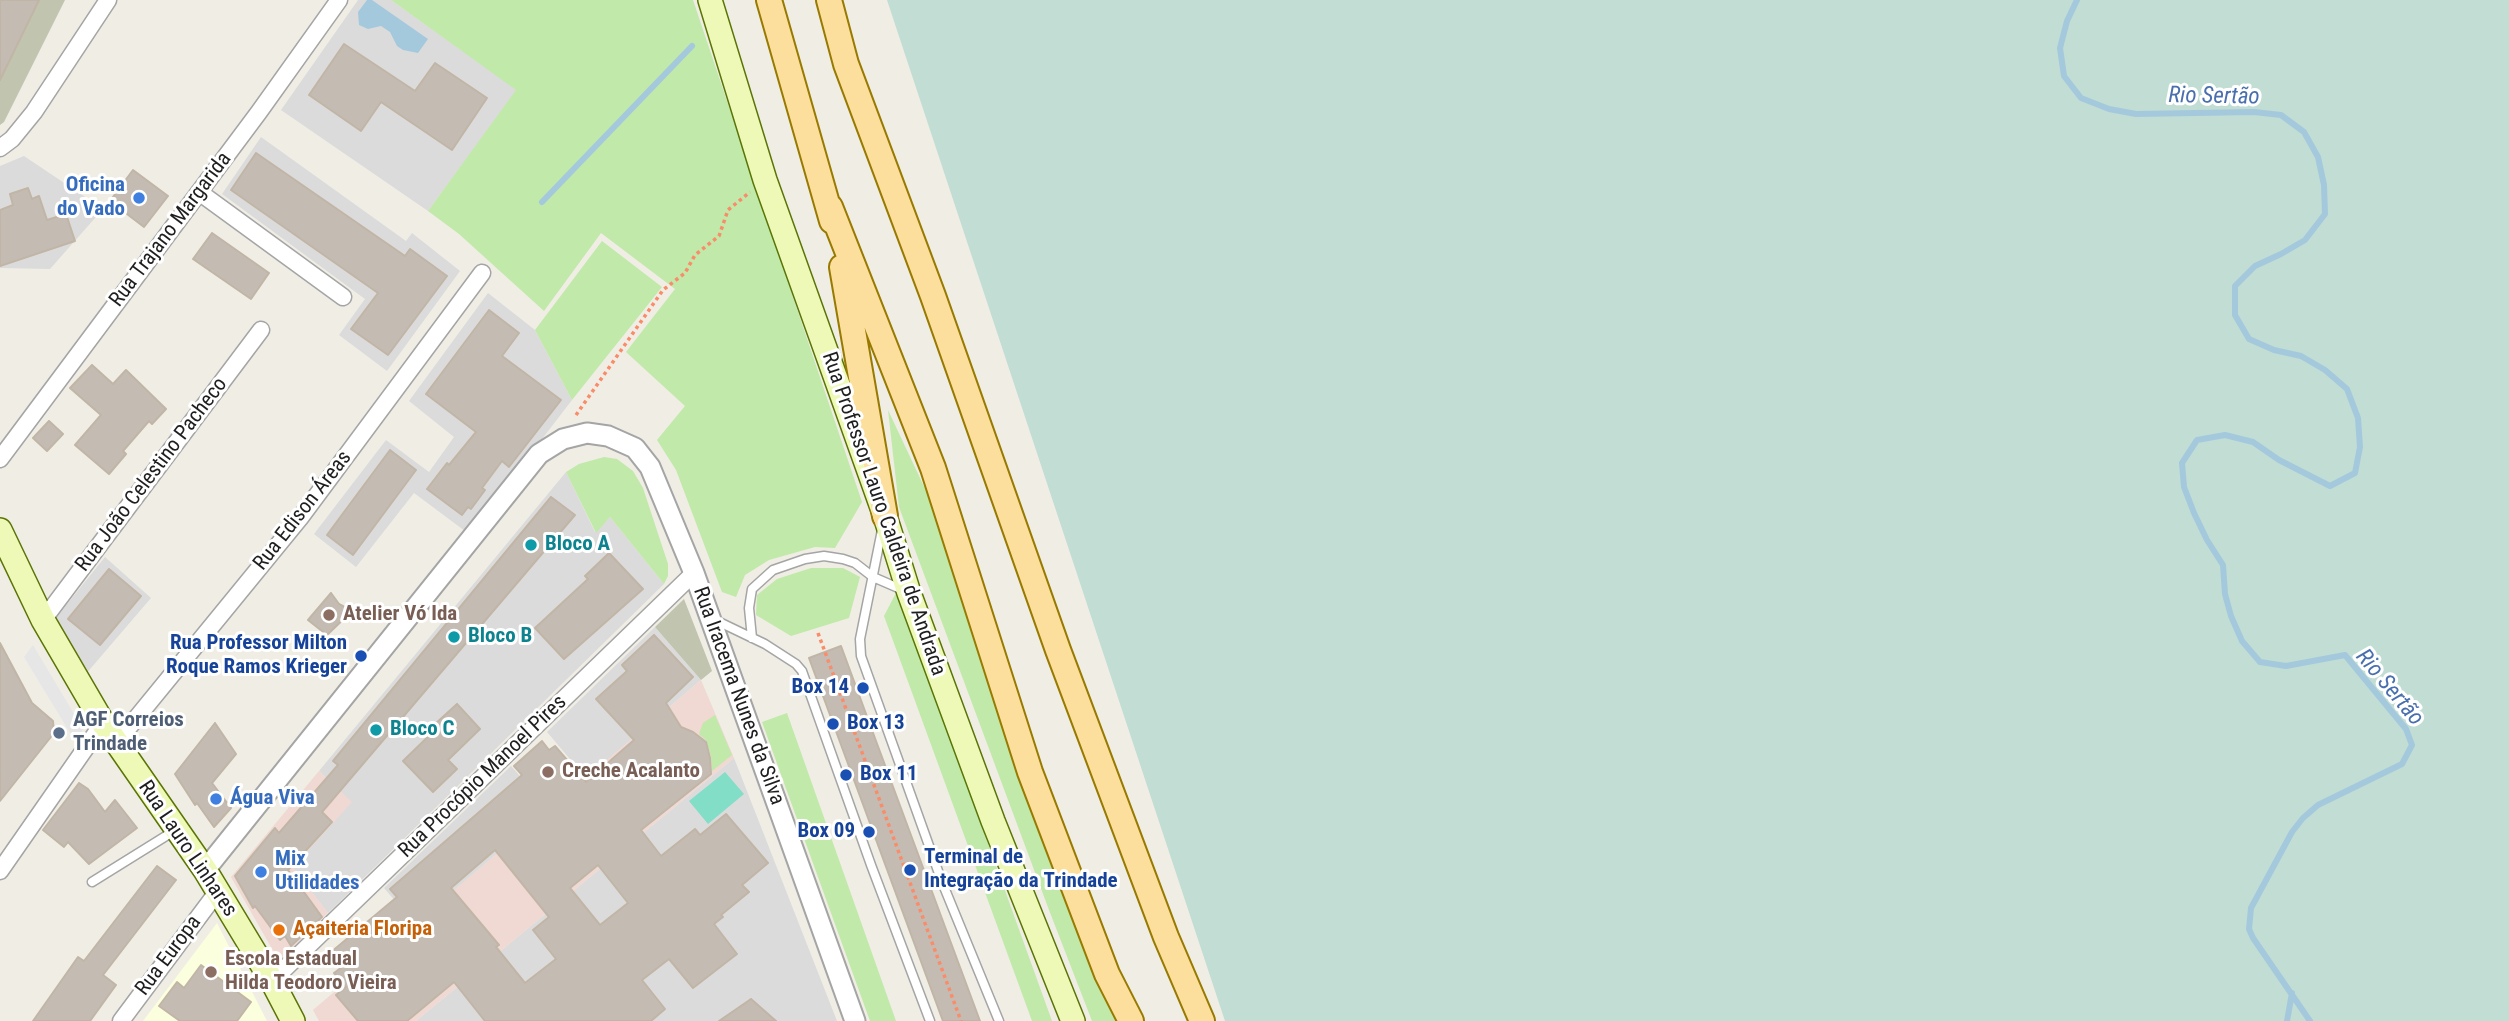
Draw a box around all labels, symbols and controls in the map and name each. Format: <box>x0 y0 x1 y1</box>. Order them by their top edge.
water label: Rio Sertão <box>2168 82 2260 112</box>
street label: Rua Trajano Margarida <box>105 148 237 312</box>
place label: Oficina do Vado <box>57 173 125 223</box>
marker: Oficina do Vado <box>131 190 147 206</box>
street label: Rua Professor Lauro Caldeira de Andrada <box>816 349 950 679</box>
street label: Rua João Celestino Pacheco <box>71 373 233 577</box>
street label: Rua Edison Áreas <box>249 446 357 576</box>
place label: Bloco A <box>545 532 610 558</box>
marker: Bloco A <box>523 537 539 553</box>
street label: Rua Iracema Nunes da Silva <box>687 584 789 808</box>
place label: Atelier Vó Ida <box>343 602 457 628</box>
marker: Atelier Vó Ida <box>321 607 337 623</box>
place label: Bloco B <box>468 624 532 650</box>
marker: Bloco B <box>446 629 462 645</box>
place label: Rua Professor Milton Roque Ramos Krieger <box>166 631 347 681</box>
water label: Rio Sertão <box>2349 644 2429 732</box>
marker: Rua Professor Milton Roque Ramos Krieger <box>353 648 369 664</box>
place label: Box 14 <box>791 675 849 701</box>
marker: Box 14 <box>855 680 871 696</box>
street label: Rua Procópio Manoel Pires <box>394 690 572 864</box>
place label: AGF Correios Trindade <box>73 708 184 758</box>
place label: Box 13 <box>847 711 905 737</box>
marker: Box 13 <box>825 716 841 732</box>
place label: Bloco C <box>390 717 454 743</box>
marker: Bloco C <box>368 722 384 738</box>
marker: AGF Correios Trindade <box>51 725 67 741</box>
place label: Creche Acalanto <box>562 759 700 785</box>
place label: Box 11 <box>860 762 918 788</box>
marker: Creche Acalanto <box>540 764 556 780</box>
marker: Box 11 <box>838 767 854 783</box>
street label: Rua Lauro Linhares <box>132 776 242 922</box>
place label: Água Viva <box>230 786 315 812</box>
marker: Água Viva <box>208 791 224 807</box>
place label: Box 09 <box>797 819 855 845</box>
marker: Box 09 <box>861 824 877 840</box>
place label: Terminal de Integração da Trindade <box>924 845 1118 895</box>
place label: Mix Utilidades <box>275 847 360 897</box>
marker: Terminal de Integração da Trindade <box>902 862 918 878</box>
marker: Mix Utilidades <box>253 864 269 880</box>
street label: Rua Europa <box>131 911 207 1001</box>
place label: Açaiteria Floripa <box>293 917 432 943</box>
marker: Açaiteria Floripa <box>271 922 287 938</box>
place label: Escola Estadual Hilda Teodoro Vieira <box>225 947 397 997</box>
marker: Escola Estadual Hilda Teodoro Vieira <box>203 964 219 980</box>

